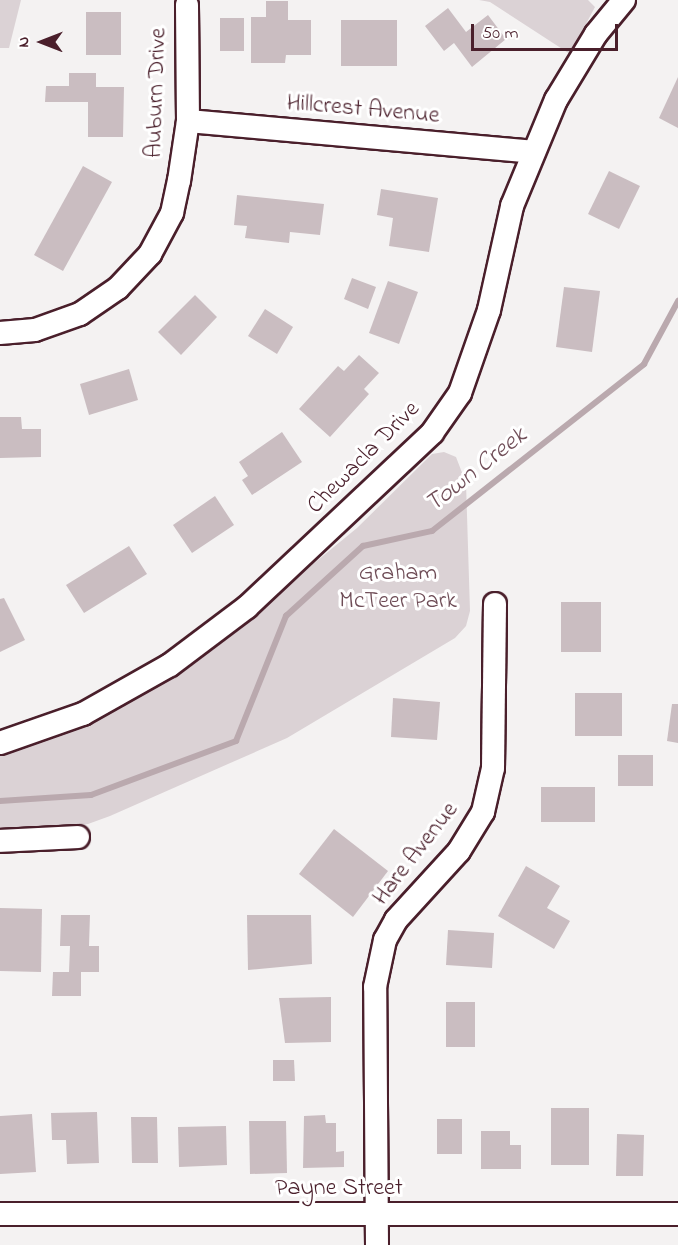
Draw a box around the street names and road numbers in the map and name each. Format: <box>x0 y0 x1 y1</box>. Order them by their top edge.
street label: Auburn Drive <box>140 27 174 159</box>
street label: Hillcrest Avenue <box>285 89 441 131</box>
street label: Chewacla Drive <box>302 396 426 520</box>
street label: Hare Avenue <box>367 797 465 911</box>
street label: Payne Street <box>275 1175 403 1203</box>

